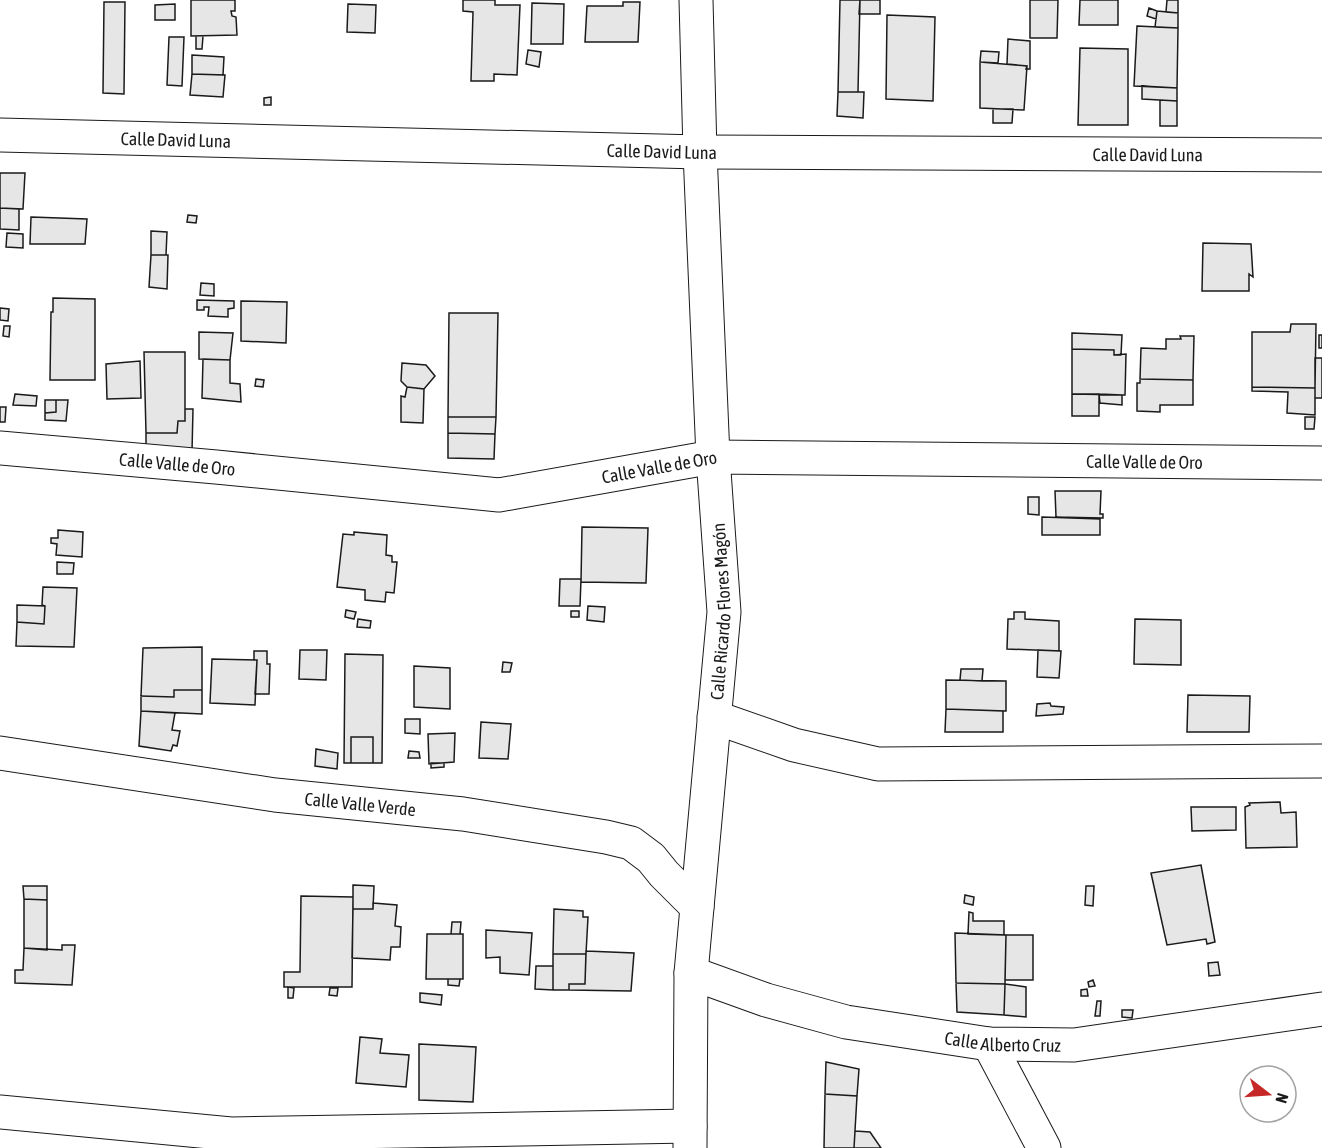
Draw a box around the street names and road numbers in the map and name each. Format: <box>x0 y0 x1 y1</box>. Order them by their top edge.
street label: Calle David Luna <box>121 127 231 151</box>
street label: Calle David Luna <box>606 139 717 163</box>
street label: Calle David Luna <box>1093 143 1203 165</box>
street label: Calle Valle de Oro <box>600 446 719 487</box>
street label: Calle Valle de Oro <box>118 448 236 479</box>
street label: Calle Valle de Oro <box>1086 450 1203 472</box>
street label: Calle Ricardo Flores Magón <box>706 522 735 701</box>
street label: Calle Valle Verde <box>304 788 417 820</box>
street label: Calle Alberto Cruz <box>943 1027 1062 1055</box>

